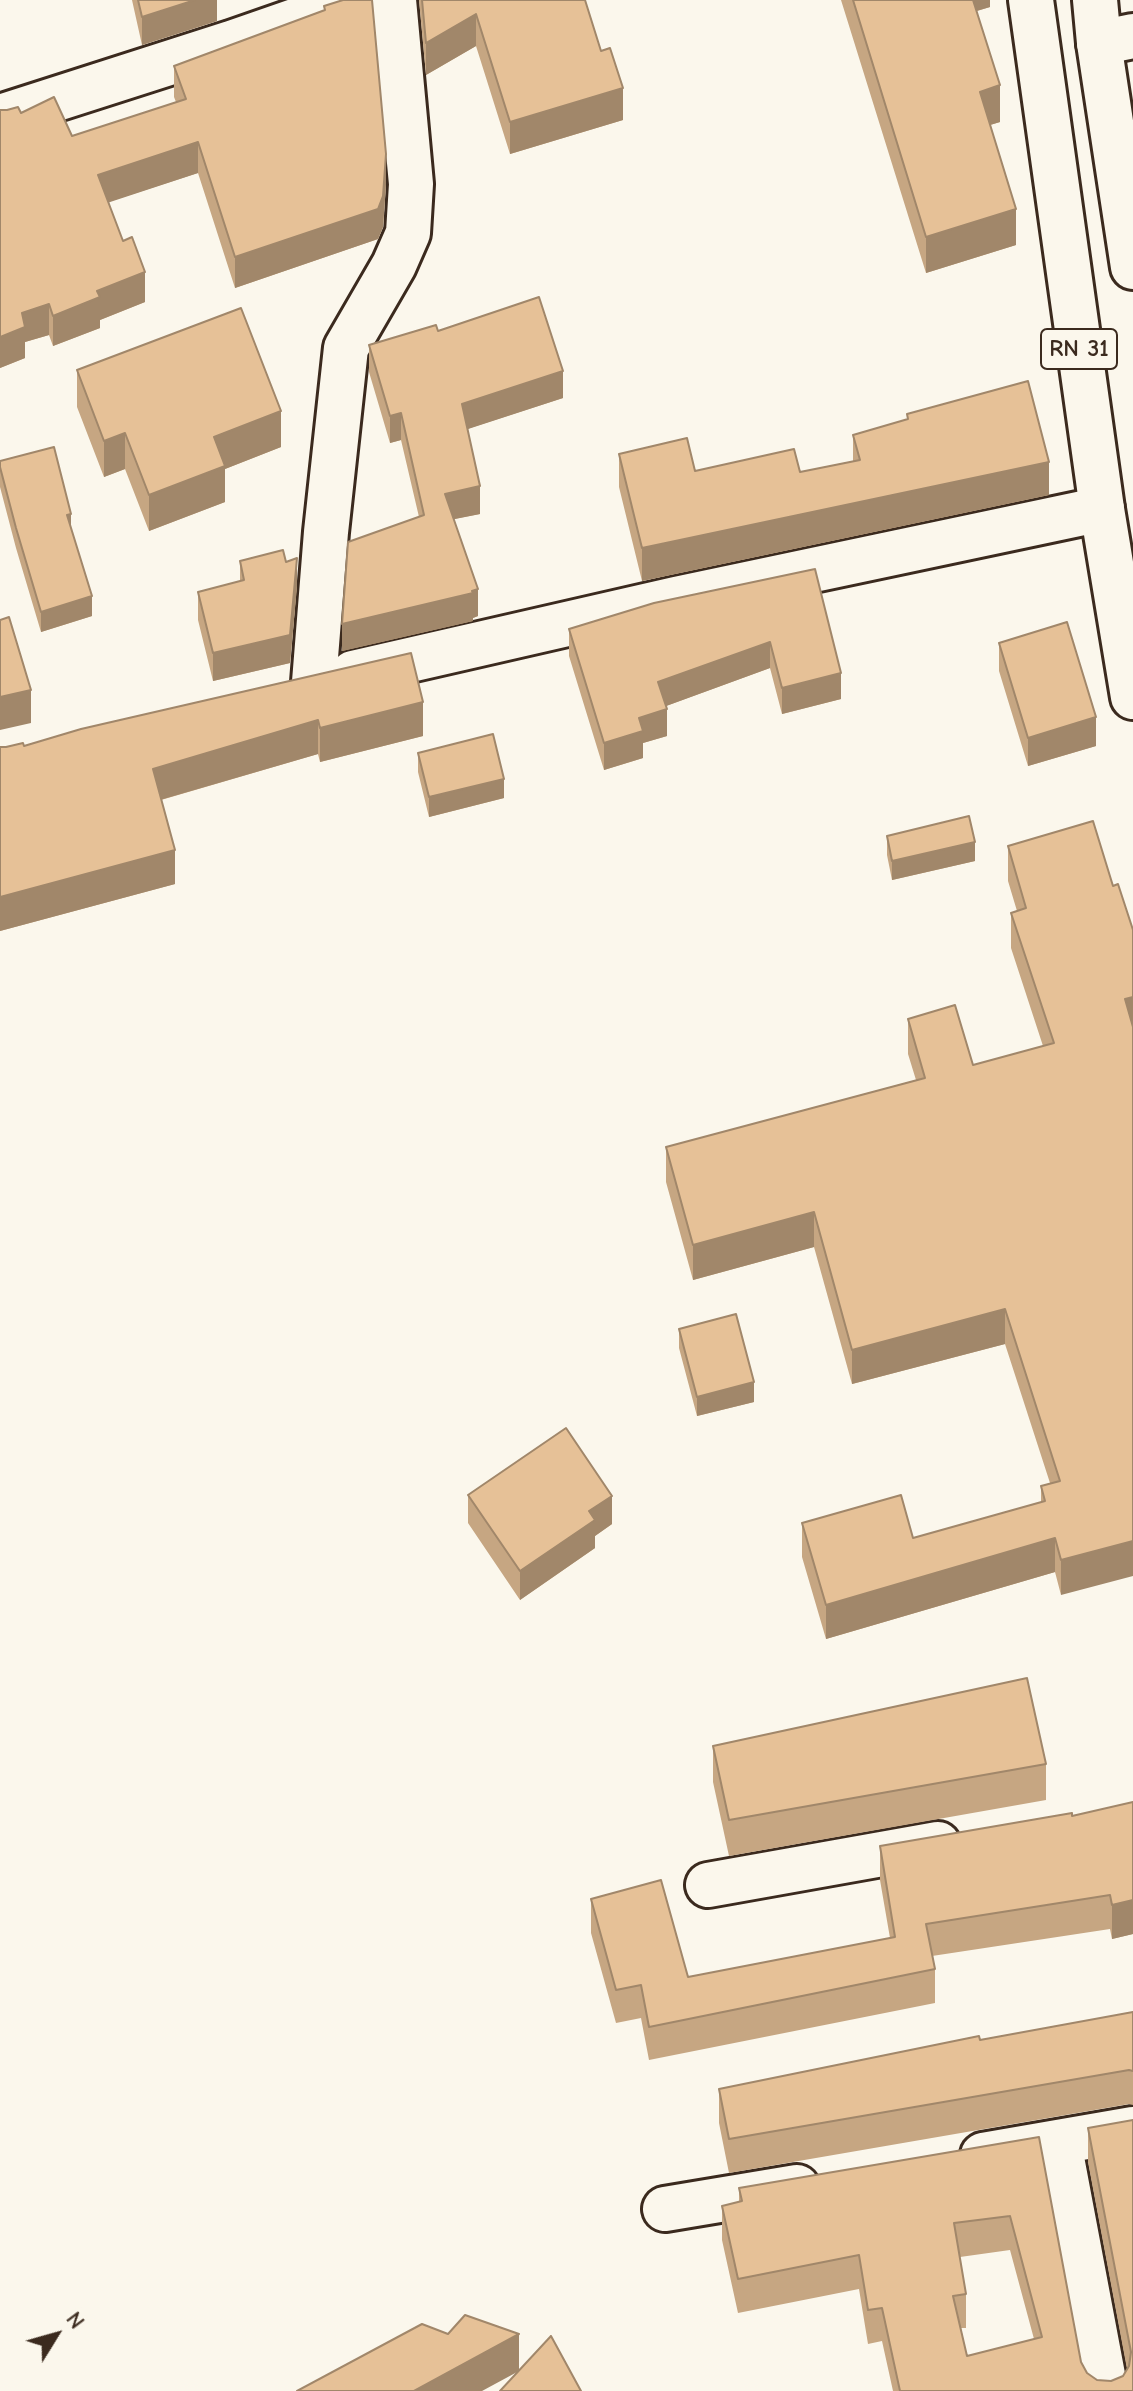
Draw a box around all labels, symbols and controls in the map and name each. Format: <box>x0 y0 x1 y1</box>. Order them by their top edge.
road number: RN 31 <box>1041 329 1117 369</box>
north arrow <box>16 2295 96 2375</box>
text: N <box>60 2307 90 2334</box>

